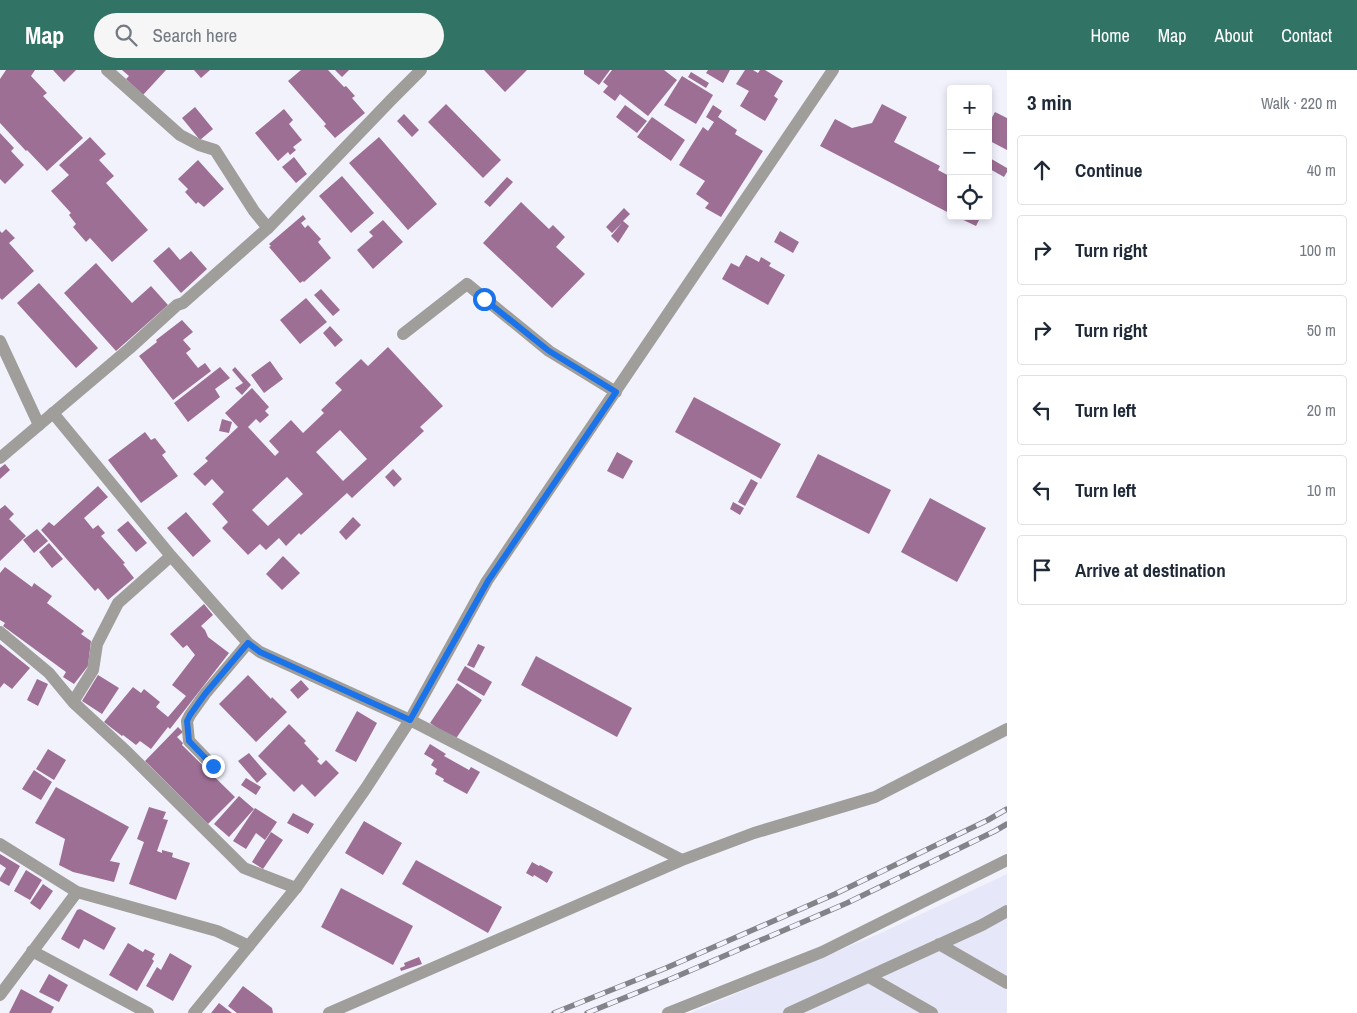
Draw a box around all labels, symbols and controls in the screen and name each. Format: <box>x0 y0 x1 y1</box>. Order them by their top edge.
search box <box>94 13 444 58</box>
text: Map <box>25 19 64 51</box>
icon: search <box>112 21 140 49</box>
text: Search here <box>152 22 237 48</box>
text: Home <box>1090 23 1130 48</box>
text: Map <box>1158 23 1187 48</box>
text: About <box>1215 23 1253 48</box>
text: Contact <box>1281 23 1332 48</box>
map controls <box>947 85 992 220</box>
button: + <box>947 85 992 130</box>
text: 3 min <box>1027 88 1072 117</box>
text: Walk · 220 m <box>1261 92 1337 114</box>
button: − <box>947 130 992 175</box>
icon: ahead <box>1028 156 1056 184</box>
text: Continue <box>1075 157 1143 183</box>
text: 40 m <box>1307 159 1336 181</box>
button: locate <box>947 175 992 220</box>
icon: right <box>1028 236 1056 264</box>
text: Turn right <box>1075 237 1147 263</box>
text: 100 m <box>1300 239 1336 261</box>
route start <box>473 288 496 311</box>
icon: right <box>1028 316 1056 344</box>
text: Turn right <box>1075 317 1147 343</box>
text: 50 m <box>1307 319 1336 341</box>
icon: left <box>1028 396 1056 424</box>
text: Turn left <box>1075 397 1136 423</box>
text: 20 m <box>1307 399 1336 421</box>
icon: left <box>1028 476 1056 504</box>
text: Turn left <box>1075 477 1136 503</box>
text: 10 m <box>1307 479 1336 501</box>
icon: arrive <box>1028 556 1056 584</box>
text: Arrive at destination <box>1075 557 1226 583</box>
route end <box>202 755 225 778</box>

